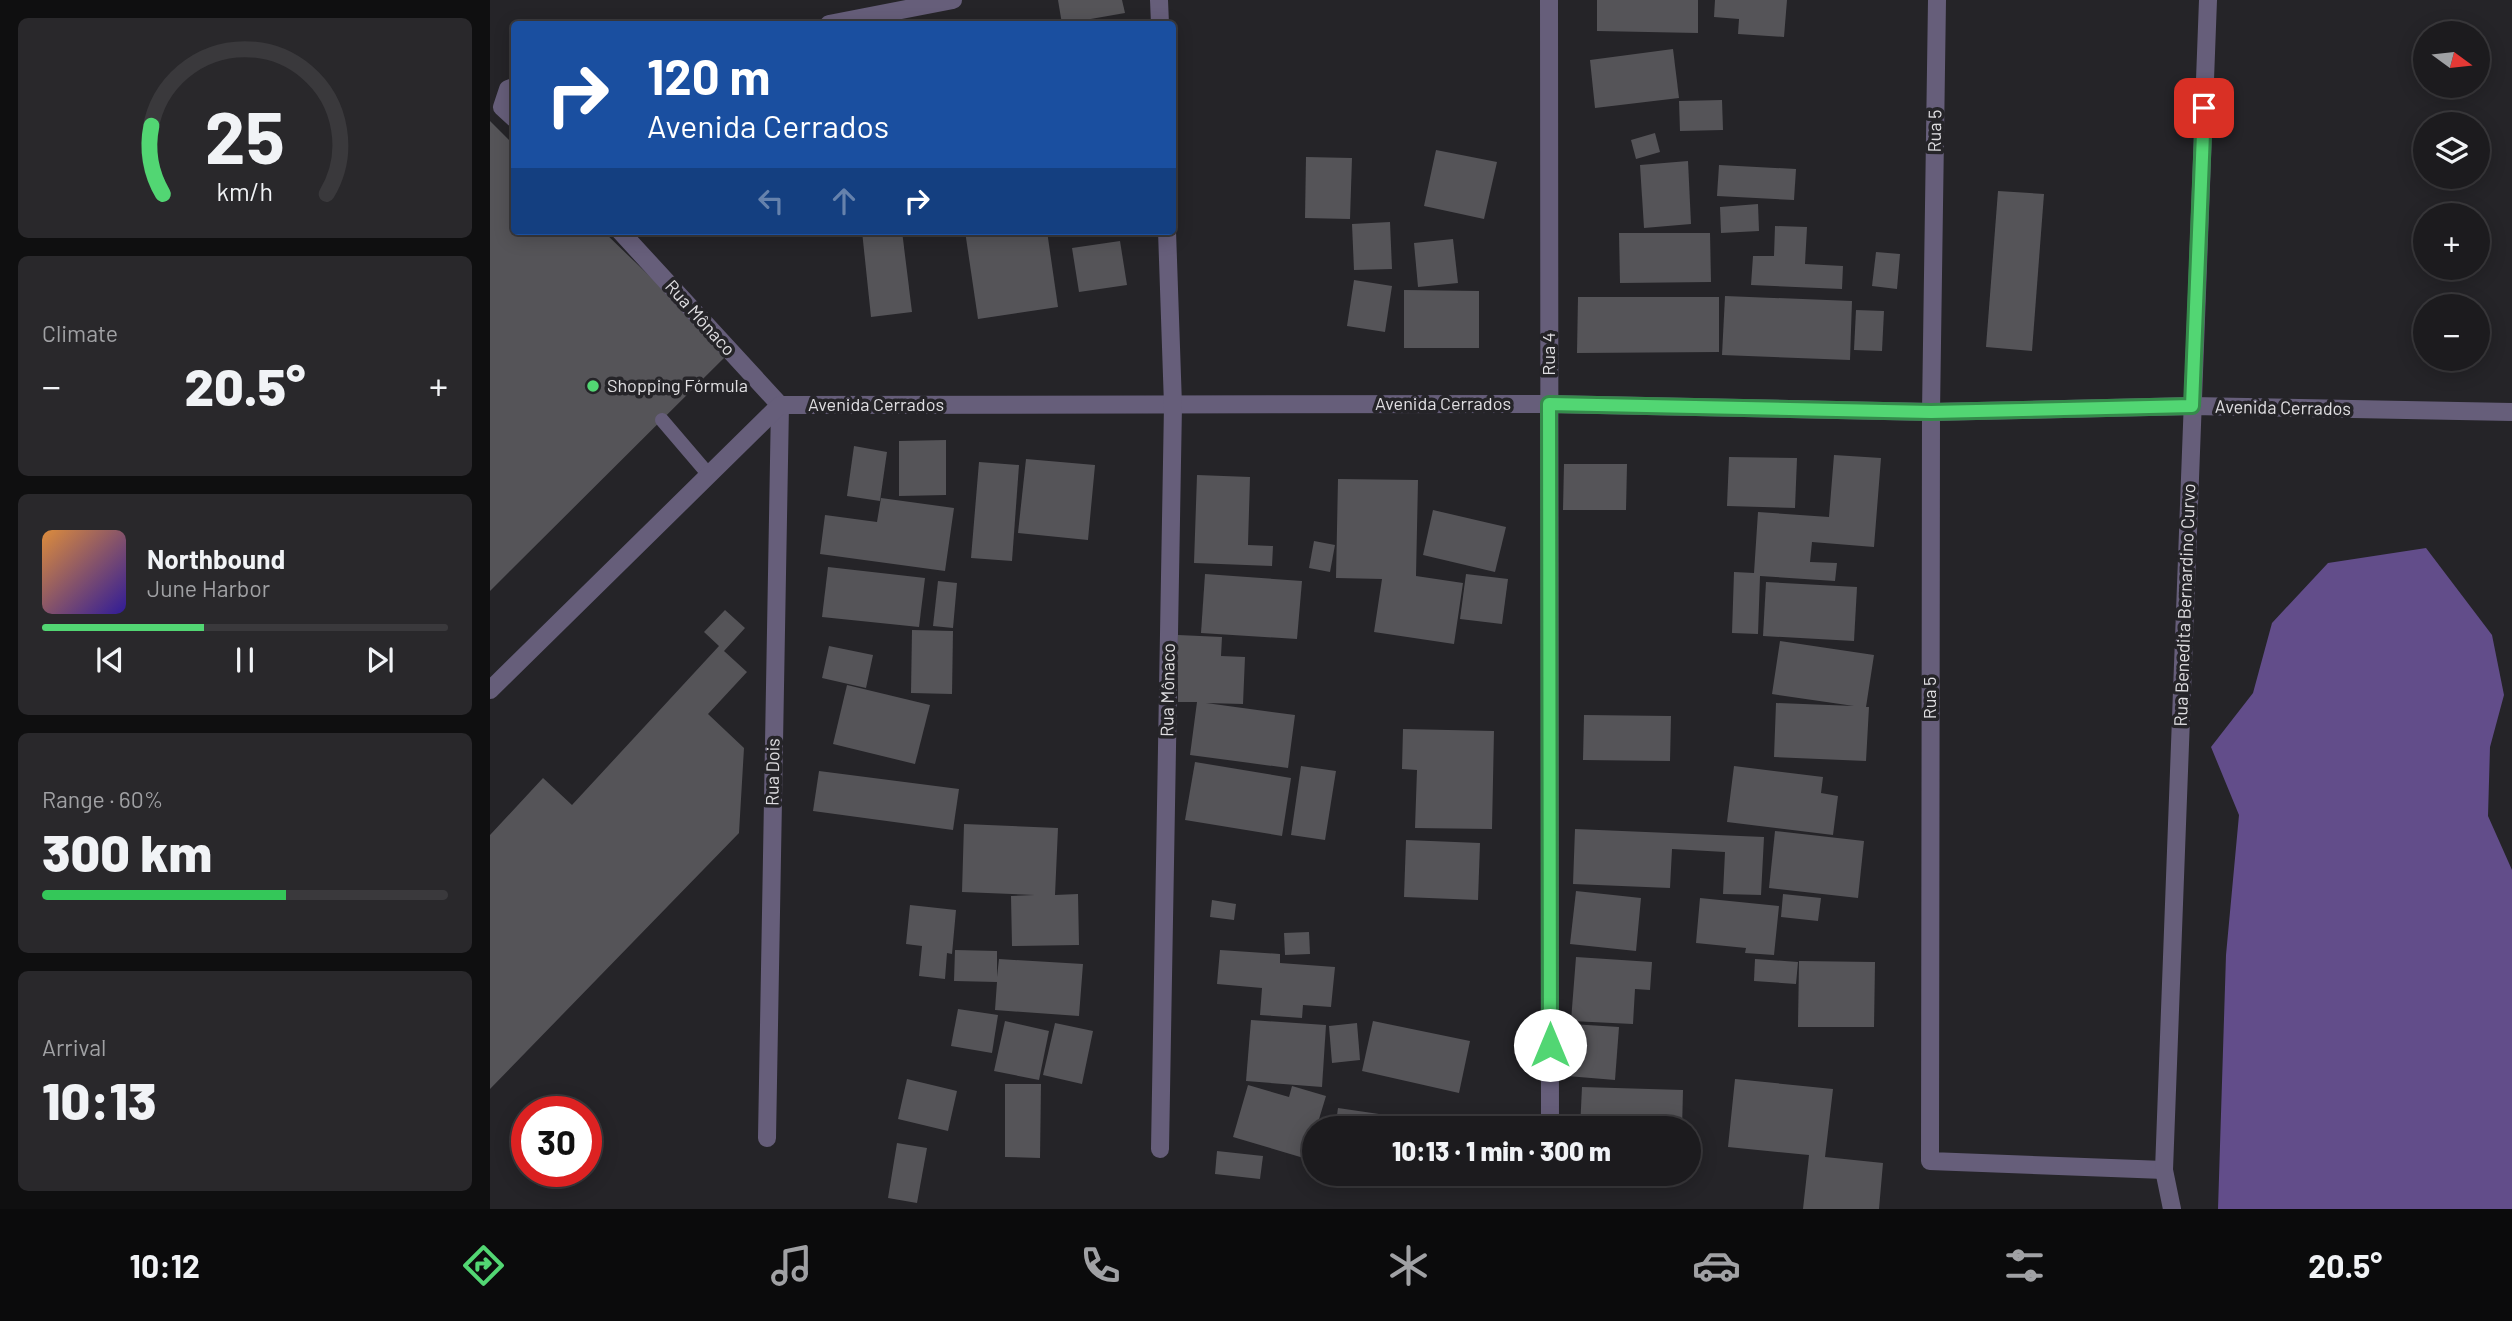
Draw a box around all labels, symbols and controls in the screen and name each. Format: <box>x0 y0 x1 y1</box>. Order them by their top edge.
north arrow <box>2413 21 2490 98</box>
map controls <box>2413 21 2490 371</box>
text: 120 m <box>647 46 770 105</box>
icon: right <box>532 49 623 140</box>
pin <box>2174 78 2234 138</box>
icon: arrive <box>2185 89 2223 127</box>
text: 25 <box>205 91 285 179</box>
text: Avenida Cerrados <box>647 106 889 144</box>
street label: Rua 5 <box>1923 109 1945 153</box>
button: layers <box>2413 112 2490 189</box>
text: km/h <box>217 176 273 206</box>
icon: left <box>752 182 790 220</box>
icon: ahead <box>825 182 863 220</box>
icon: right <box>898 182 936 220</box>
button: + <box>2413 203 2490 280</box>
street label: Rua Mônaco <box>661 275 740 360</box>
button: − <box>2413 294 2490 371</box>
text: Climate <box>42 319 118 347</box>
street label: Rua 4 <box>1537 332 1559 376</box>
text: 20.5° <box>184 354 306 416</box>
text: − <box>42 362 61 408</box>
text: + <box>429 362 448 408</box>
place label: Shopping Fórmula <box>607 374 748 396</box>
marker: Shopping Fórmula <box>585 378 601 394</box>
street label: Avenida Cerrados <box>1375 392 1511 414</box>
street label: Avenida Cerrados <box>808 393 944 415</box>
street label: Avenida Cerrados <box>2215 395 2351 419</box>
street label: Rua Benedita Bernardino Curvo <box>2169 483 2199 727</box>
text: Northbound <box>147 543 285 574</box>
text: June Harbor <box>147 574 270 602</box>
icon: previous <box>91 641 129 679</box>
icon: pause <box>226 641 264 679</box>
icon: next <box>361 641 399 679</box>
street label: Rua Mônaco <box>1155 643 1179 737</box>
street label: Rua 5 <box>1918 677 1940 719</box>
street label: Rua Dois <box>760 738 784 806</box>
text: Range · 60% <box>42 785 163 813</box>
text: 300 km <box>42 820 212 882</box>
position arrow <box>1513 1008 1587 1082</box>
text: Arrival <box>42 1033 106 1061</box>
text: 10:13 <box>42 1068 157 1130</box>
speed limit sign: 30 <box>511 1096 602 1187</box>
text: 10:13 · 1 min · 300 m <box>1392 1135 1611 1166</box>
icon: directions <box>459 1241 508 1290</box>
icon: music <box>767 1241 816 1290</box>
icon: phone <box>1076 1241 1125 1290</box>
icon: climate <box>1384 1241 1433 1290</box>
icon: car <box>1692 1241 1741 1290</box>
icon: filters <box>2000 1241 2049 1290</box>
text: 10:12 <box>130 1246 200 1284</box>
text: 20.5° <box>2308 1246 2382 1284</box>

